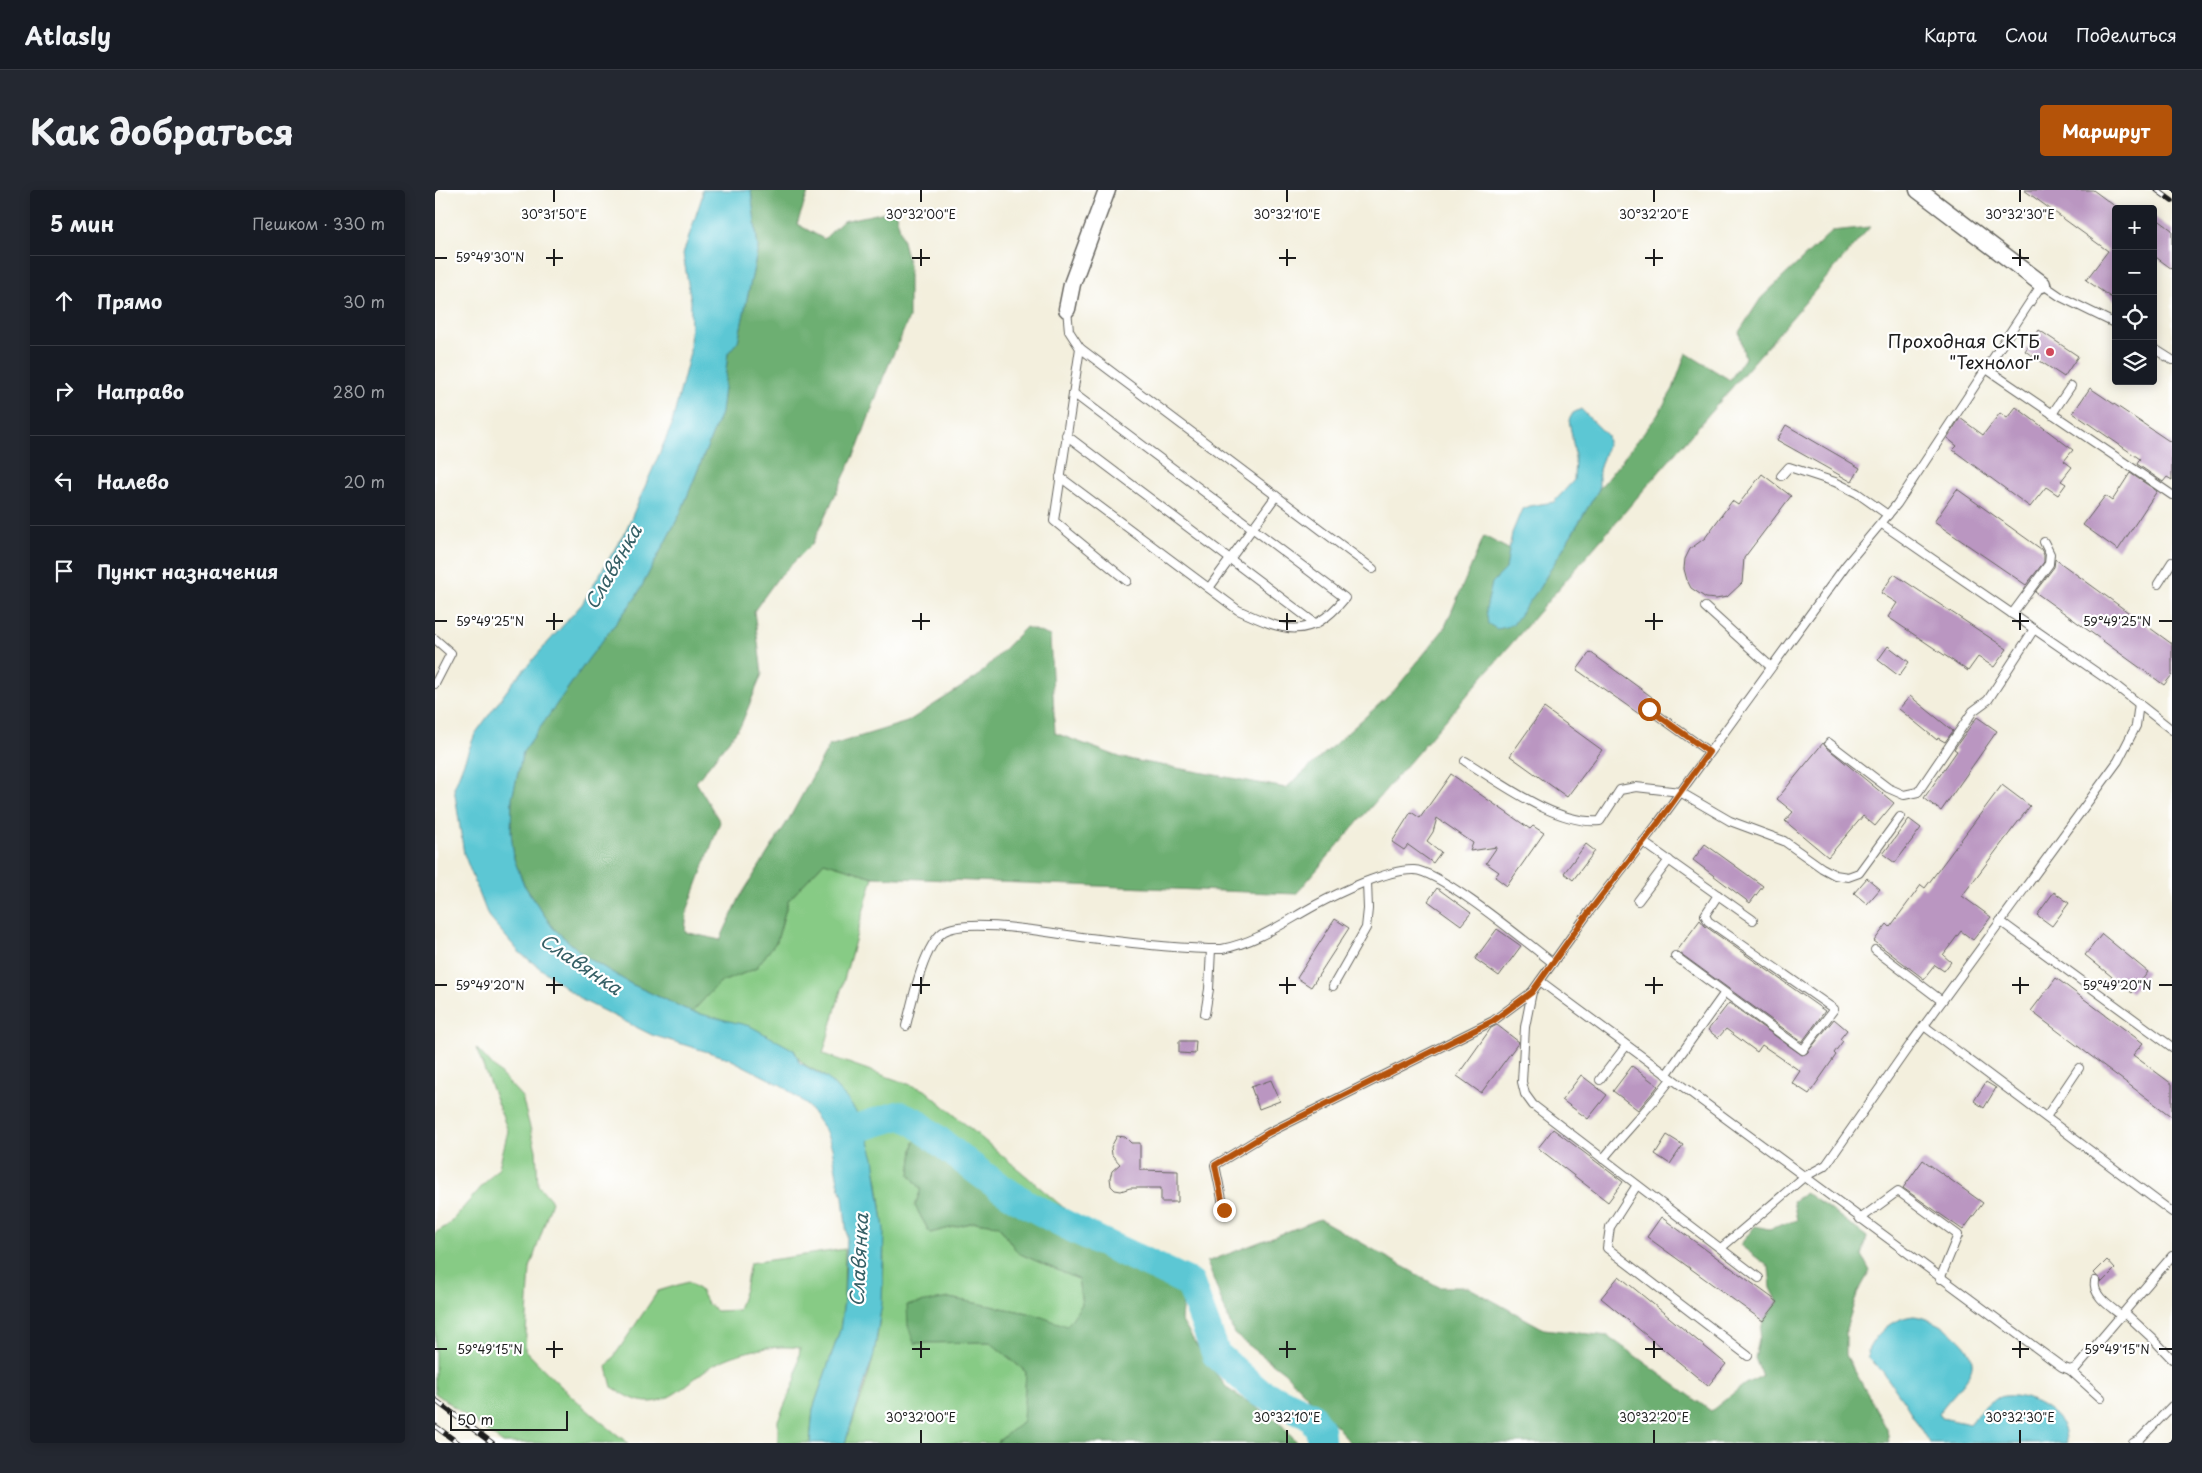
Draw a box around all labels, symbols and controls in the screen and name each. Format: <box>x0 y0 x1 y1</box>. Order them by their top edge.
text: Atlasly <box>25 17 111 53</box>
text: Карта <box>1924 21 1977 48</box>
text: Слои <box>2005 21 2048 48</box>
text: Поделиться <box>2076 21 2177 48</box>
text: Как добраться <box>30 104 294 157</box>
button: Маршрут <box>2040 105 2172 156</box>
text: 30°31'50"E <box>521 205 587 223</box>
text: 30°32'00"E <box>886 205 956 223</box>
text: 30°32'10"E <box>1253 205 1321 223</box>
text: 30°32'20"E <box>1619 205 1689 223</box>
text: 30°32'30"E <box>1985 205 2055 223</box>
map controls <box>2112 205 2157 385</box>
button: + <box>2112 205 2157 250</box>
text: 5 мин <box>50 207 114 239</box>
text: Пешком · 330 m <box>252 211 385 235</box>
text: 59°49'30"N <box>456 248 524 266</box>
button: − <box>2112 250 2157 295</box>
icon: ahead <box>50 287 78 315</box>
text: Прямо <box>97 287 162 315</box>
text: 30 m <box>343 289 385 313</box>
button: locate <box>2112 295 2157 340</box>
place label: Проходная СКТБ "Технолог" <box>1888 327 2040 375</box>
button: layers <box>2112 340 2157 385</box>
marker: Проходная СКТБ "Технолог" <box>2044 346 2056 358</box>
icon: right <box>50 377 78 405</box>
text: Направо <box>97 377 184 405</box>
text: 280 m <box>333 379 385 403</box>
icon: left <box>50 467 78 495</box>
text: Налево <box>97 467 169 495</box>
text: 20 m <box>344 469 385 493</box>
water label: Славянка <box>577 518 648 614</box>
icon: arrive <box>50 557 78 585</box>
text: Пункт назначения <box>97 557 278 585</box>
text: 59°49'25"N <box>456 612 524 630</box>
text: 59°49'25"N <box>2083 612 2151 630</box>
route start <box>1638 698 1661 721</box>
water label: Славянка <box>535 925 629 1002</box>
text: 59°49'20"N <box>455 976 525 994</box>
text: 59°49'20"N <box>2082 976 2152 994</box>
route end <box>1213 1199 1236 1222</box>
water label: Славянка <box>842 1211 874 1307</box>
text: 59°49'15"N <box>457 1340 523 1358</box>
text: 59°49'15"N <box>2084 1340 2150 1358</box>
scale bar <box>450 1408 567 1431</box>
text: 30°32'00"E <box>886 1408 956 1426</box>
text: 30°32'10"E <box>1253 1408 1321 1426</box>
text: 30°32'20"E <box>1619 1408 1689 1426</box>
text: 30°32'30"E <box>1985 1408 2055 1426</box>
text: 50 m <box>457 1409 493 1430</box>

